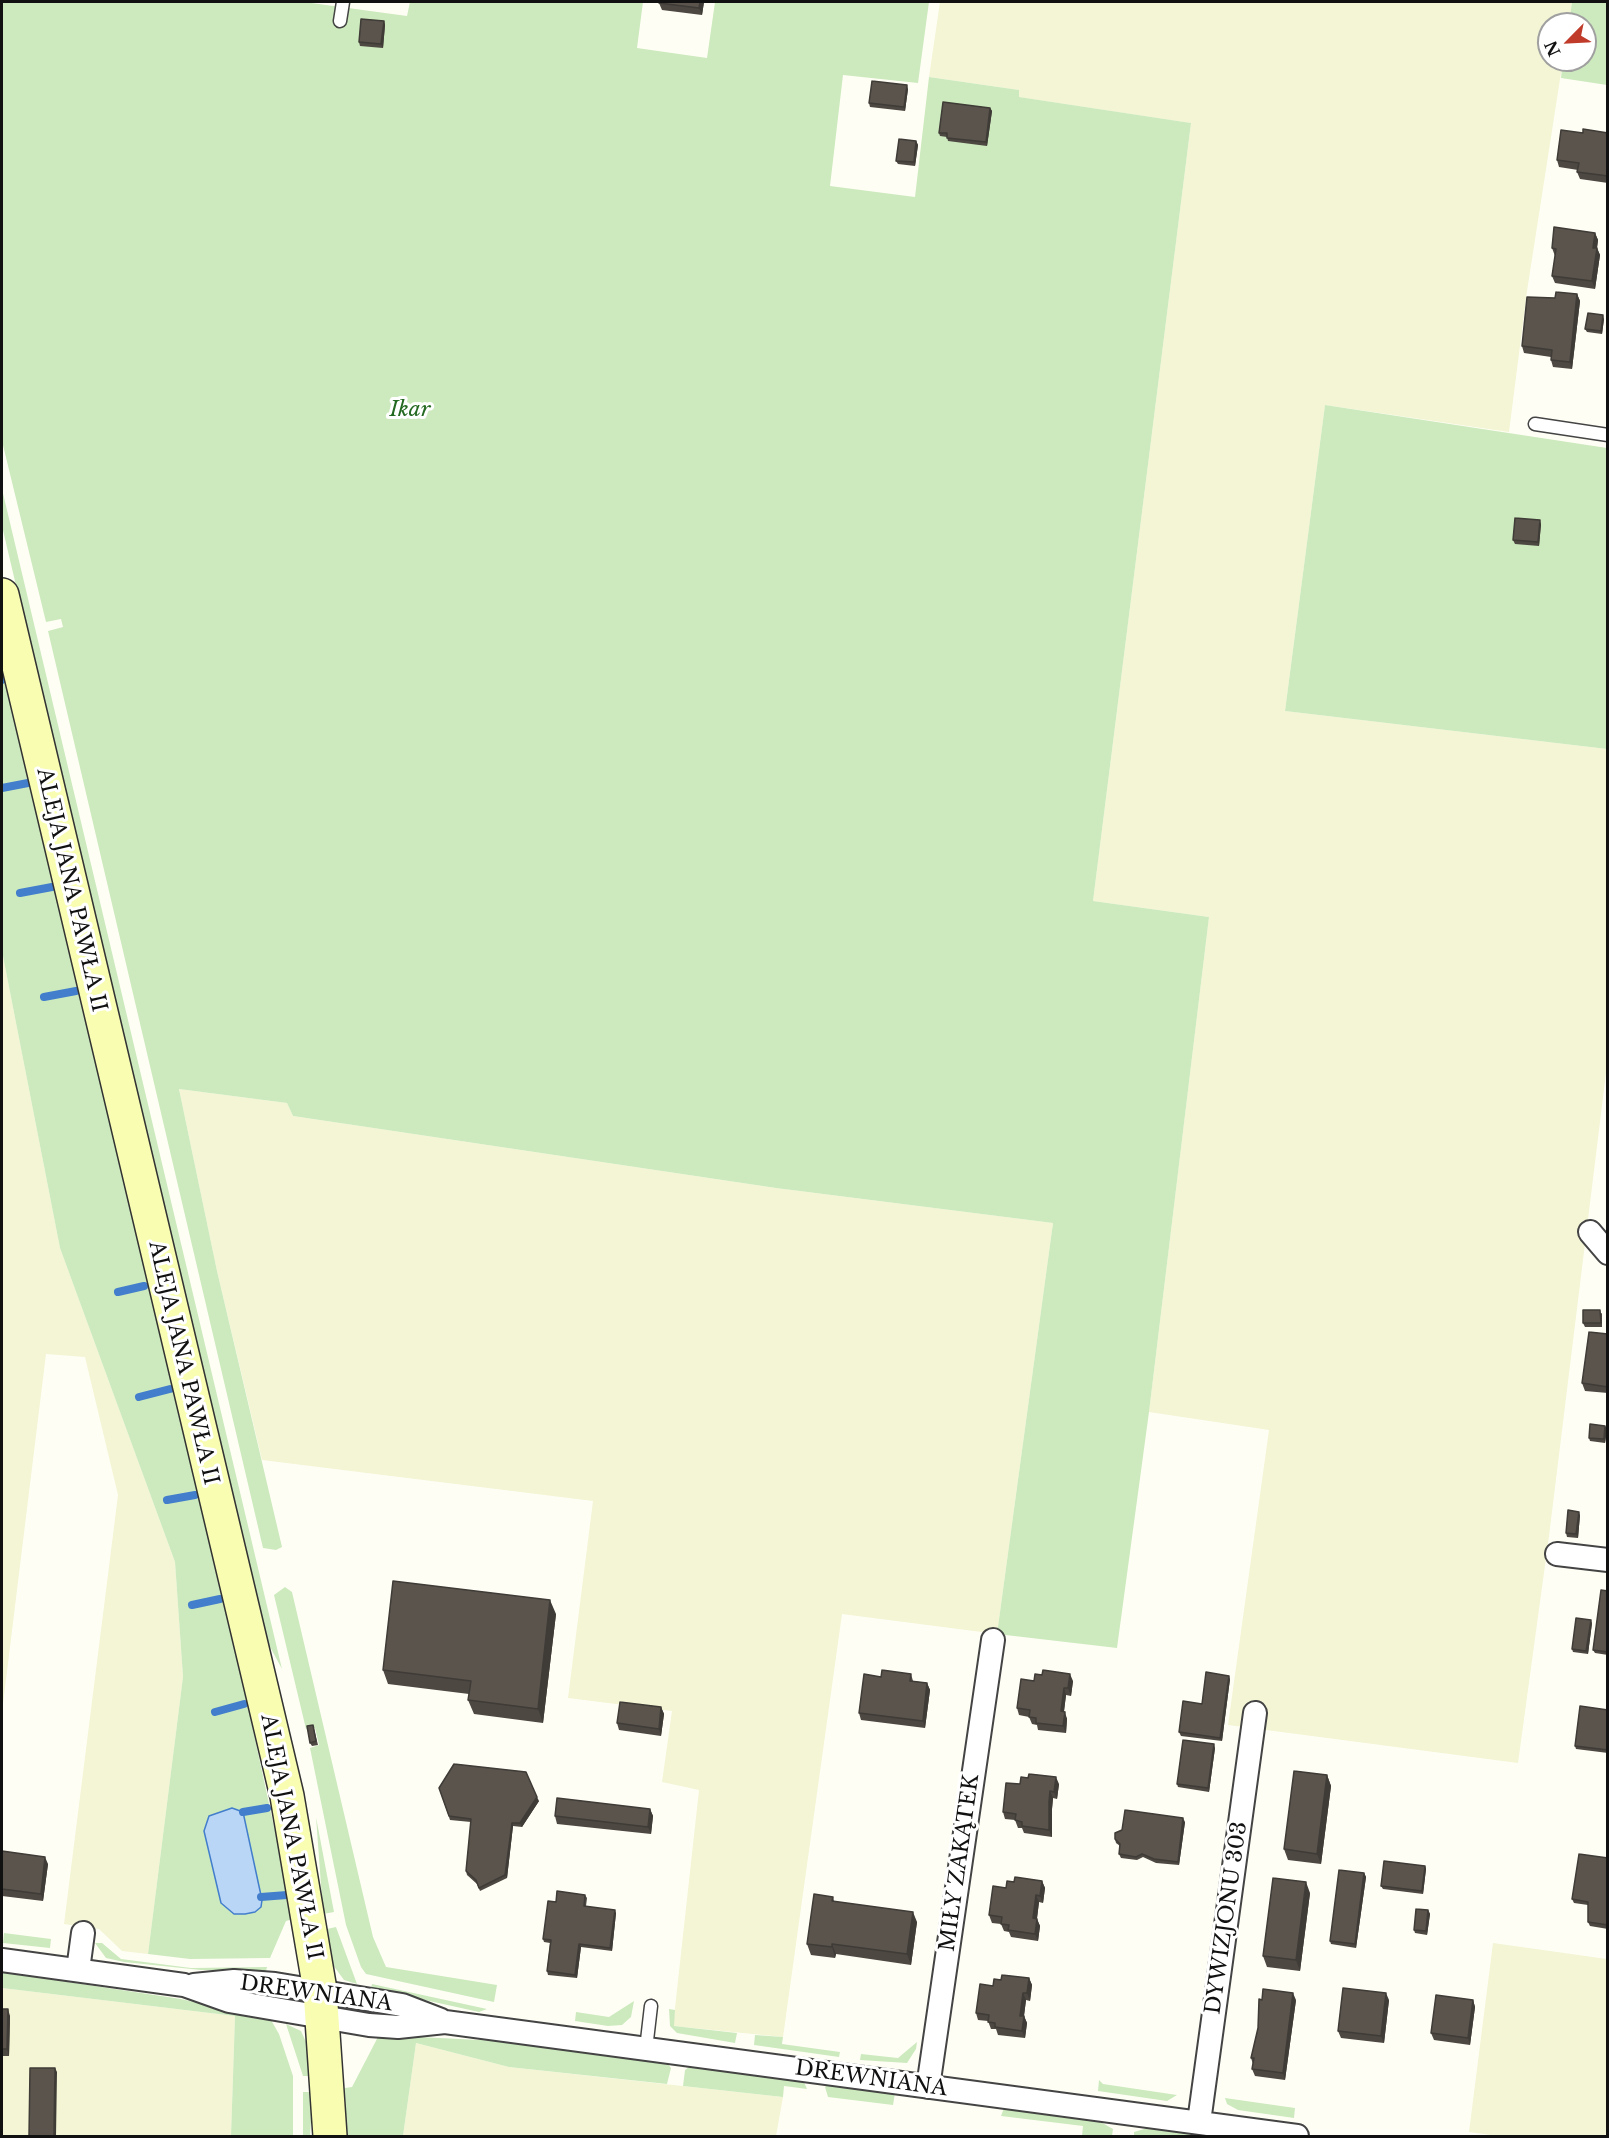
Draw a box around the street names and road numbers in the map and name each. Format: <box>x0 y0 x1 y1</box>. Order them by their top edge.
street label: ALEJA JANA PAWŁA II <box>31 765 111 1015</box>
street label: ALEJA JANA PAWŁA II <box>143 1238 223 1488</box>
street label: ALEJA JANA PAWŁA II <box>255 1712 327 1962</box>
street label: MIŁY ZAKĄTEK <box>935 1773 985 1953</box>
street label: DYWIZJONU 303 <box>1201 1820 1253 2016</box>
street label: DREWNIANA <box>238 1971 394 2017</box>
street label: DREWNIANA <box>793 2056 949 2102</box>

